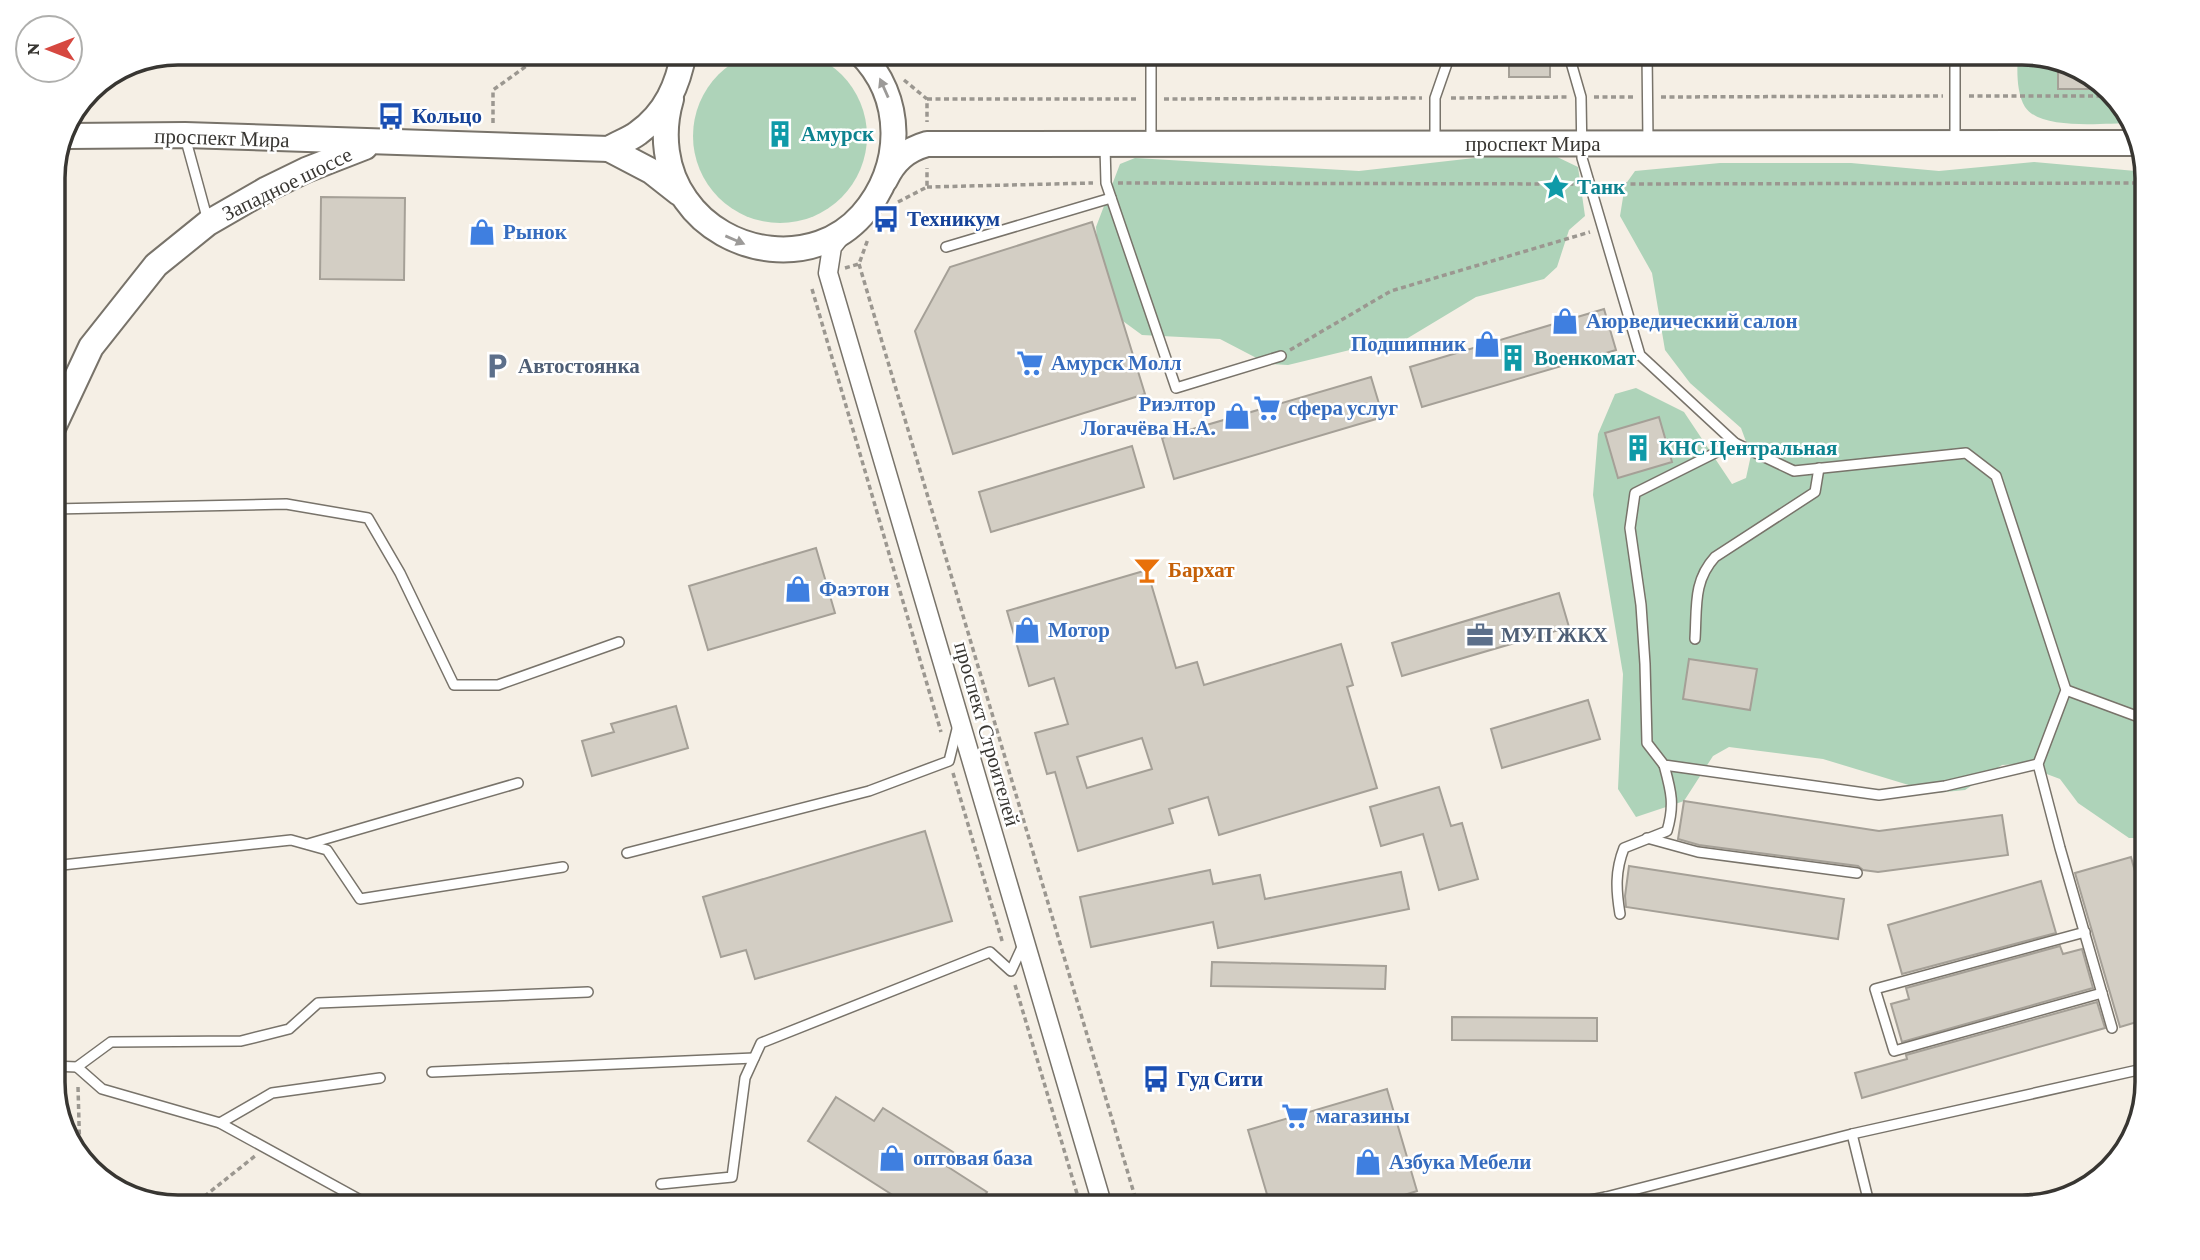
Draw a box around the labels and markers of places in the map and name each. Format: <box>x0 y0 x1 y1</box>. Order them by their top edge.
bus stop icon: Кольцо <box>376 101 406 131</box>
place label: Кольцо <box>412 104 482 128</box>
building icon: Амурск <box>765 119 795 149</box>
place label: Амурск <box>801 122 875 146</box>
place icon: Танк <box>1541 172 1571 202</box>
place label: Танк <box>1577 175 1626 199</box>
bus stop icon: Техникум <box>871 204 901 234</box>
place label: Техникум <box>907 207 1000 231</box>
shop icon: Рынок <box>467 217 497 247</box>
place label: Рынок <box>503 220 568 244</box>
shop icon: Аюрведический салон <box>1550 306 1580 336</box>
place label: Аюрведический салон <box>1586 309 1798 333</box>
shop icon: Подшипник <box>1472 329 1502 359</box>
place label: Подшипник <box>1351 332 1467 356</box>
building icon: Военкомат <box>1498 343 1528 373</box>
place label: Военкомат <box>1534 346 1637 370</box>
supermarket icon: Амурск Молл <box>1015 348 1045 378</box>
parking icon: Автостоянка <box>482 351 512 381</box>
place label: Амурск Молл <box>1051 351 1182 375</box>
place label: Автостоянка <box>518 354 640 378</box>
place label: Риэлтор Логачёва Н.А. <box>1081 392 1216 440</box>
supermarket icon: сфера услуг <box>1252 393 1282 423</box>
place label: сфера услуг <box>1288 396 1398 420</box>
shop icon: Риэлтор Логачёва Н.А. <box>1222 401 1252 431</box>
building icon: КНС Центральная <box>1623 433 1653 463</box>
place label: КНС Центральная <box>1659 436 1837 460</box>
bar icon: Бархат <box>1132 555 1162 585</box>
place label: Бархат <box>1168 558 1235 582</box>
shop icon: Фаэтон <box>783 574 813 604</box>
place label: Фаэтон <box>819 577 889 601</box>
shop icon: Мотор <box>1012 615 1042 645</box>
place label: Мотор <box>1048 618 1110 642</box>
office icon: МУП ЖКХ <box>1465 620 1495 650</box>
place label: МУП ЖКХ <box>1501 623 1608 647</box>
bus stop icon: Гуд Сити <box>1141 1064 1171 1094</box>
place label: Гуд Сити <box>1177 1067 1263 1091</box>
supermarket icon: магазины <box>1280 1101 1310 1131</box>
place label: магазины <box>1316 1104 1410 1128</box>
shop icon: оптовая база <box>877 1143 907 1173</box>
place label: оптовая база <box>913 1146 1033 1170</box>
shop icon: Азбука Мебели <box>1353 1147 1383 1177</box>
place label: Азбука Мебели <box>1389 1150 1531 1174</box>

